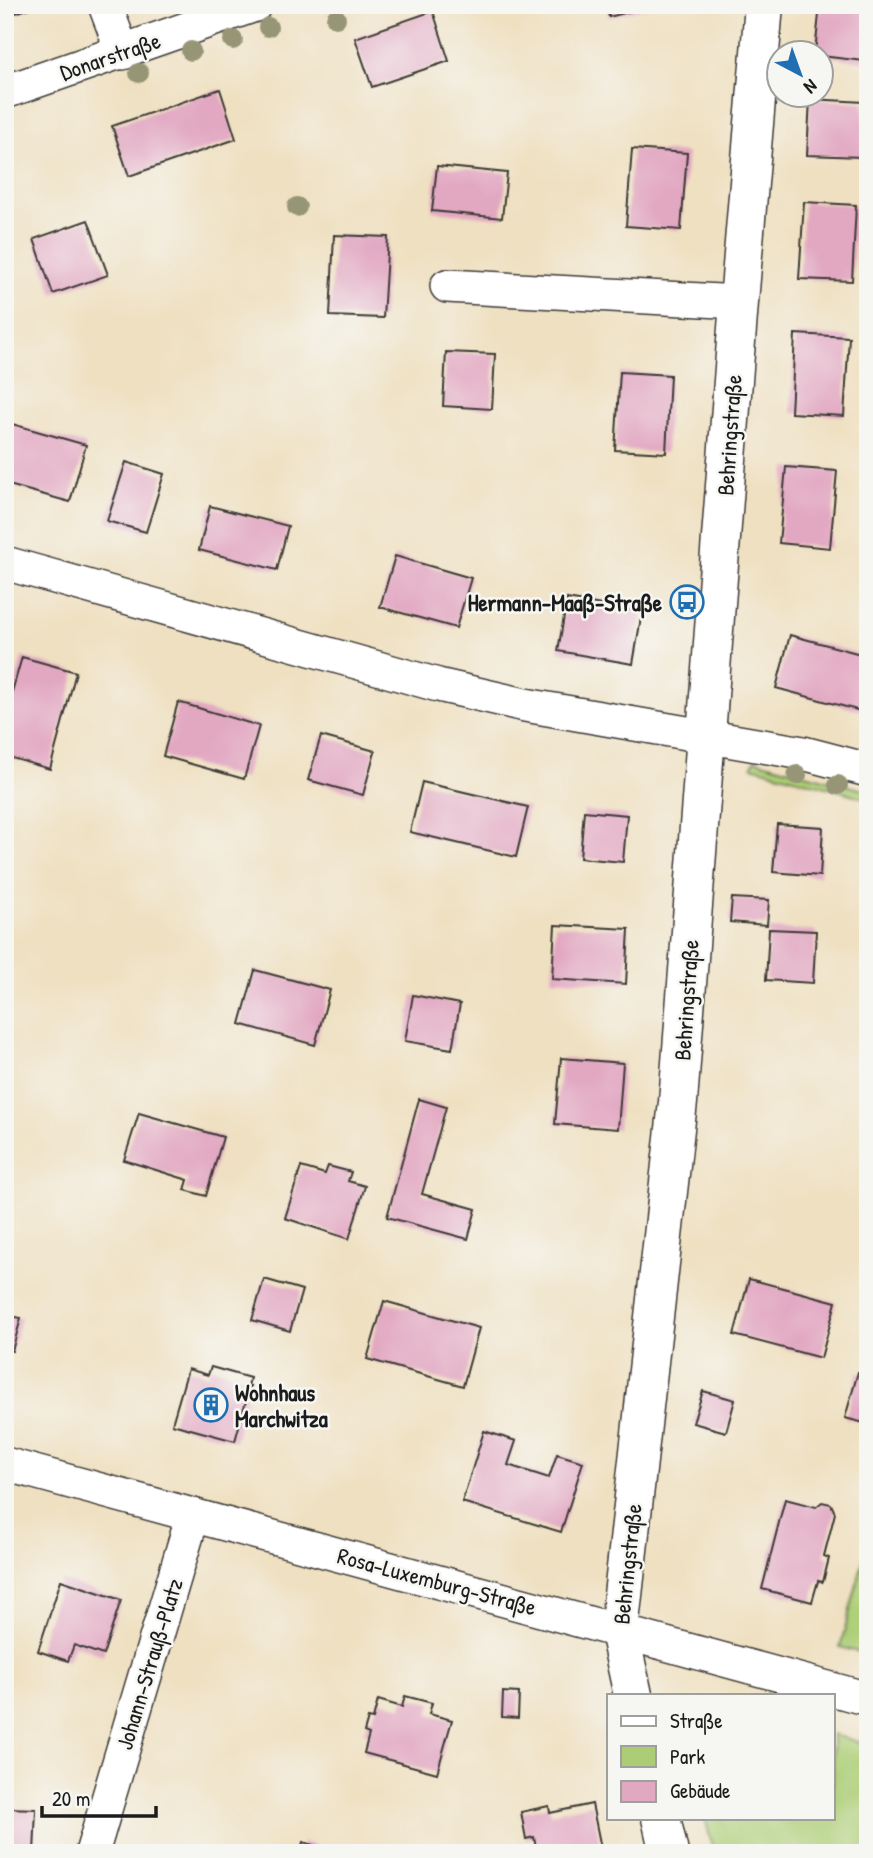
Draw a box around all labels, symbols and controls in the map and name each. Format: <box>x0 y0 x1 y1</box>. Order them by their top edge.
street label: Donarstraße <box>56 24 164 88</box>
north arrow <box>764 38 834 108</box>
text: N <box>799 74 823 100</box>
street label: Behringstraße <box>709 374 749 496</box>
bus stop icon: Hermann-Maaß-Straße <box>668 583 706 621</box>
place label: Hermann-Maaß-Straße <box>468 587 663 619</box>
street label: Behringstraße <box>666 939 706 1061</box>
place label: Wohnhaus Marchwitza <box>235 1377 328 1434</box>
building icon: Wohnhaus Marchwitza <box>192 1386 230 1424</box>
street label: Behringstraße <box>605 1502 649 1626</box>
street label: Rosa-Luxemburg-Straße <box>334 1540 540 1622</box>
street label: Johann-Strauß-Platz <box>108 1574 190 1753</box>
legend <box>607 1694 834 1820</box>
text: Straße <box>670 1706 723 1735</box>
text: Park <box>670 1742 705 1771</box>
scale bar <box>42 1774 156 1818</box>
text: Gebäude <box>670 1776 730 1805</box>
text: 20 m <box>52 1784 90 1813</box>

